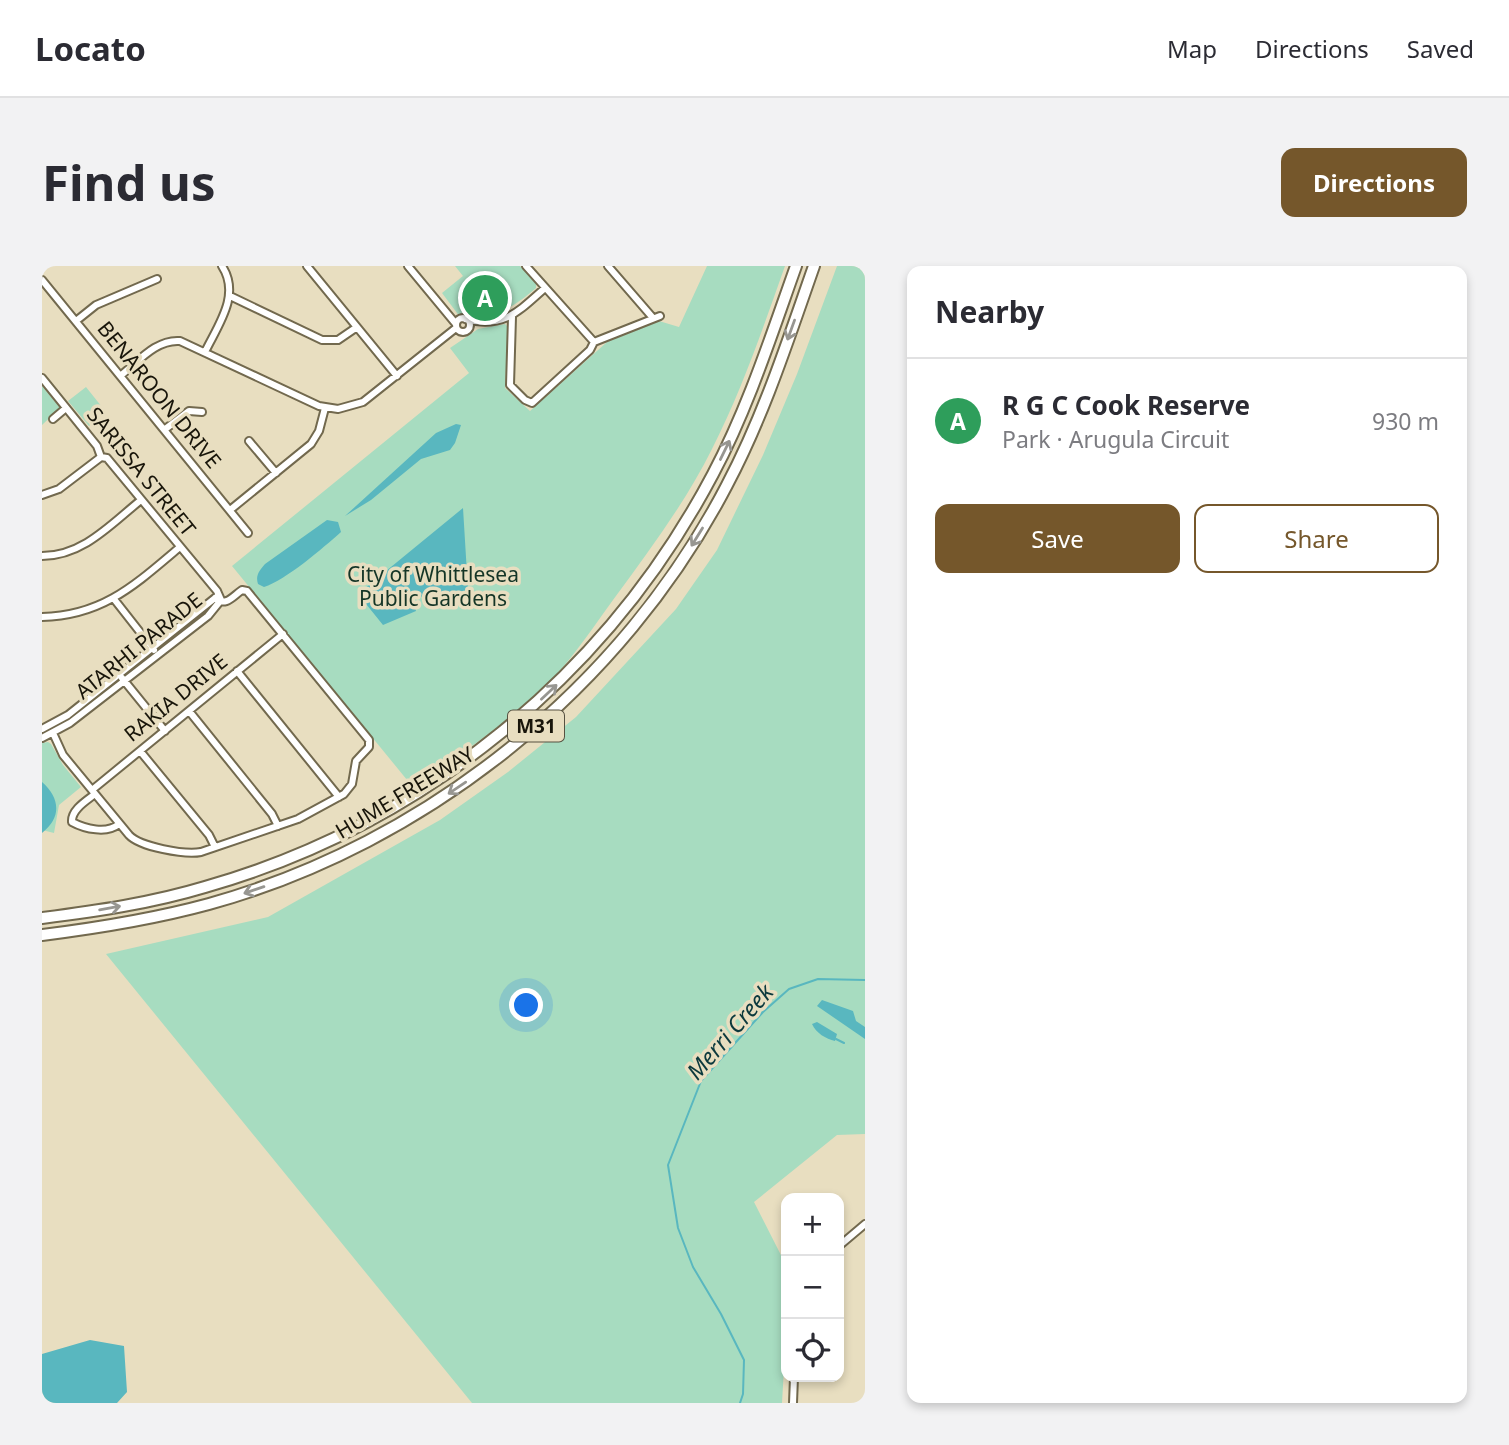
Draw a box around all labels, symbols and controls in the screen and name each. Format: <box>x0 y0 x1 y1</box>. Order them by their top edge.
text: Locato <box>35 26 146 71</box>
text: Map <box>1167 32 1217 65</box>
text: Directions <box>1255 32 1369 65</box>
text: Saved <box>1407 32 1474 65</box>
button: Directions <box>1281 148 1467 217</box>
text: Find us <box>42 149 216 215</box>
pin: A <box>462 272 508 324</box>
text: Nearby <box>935 291 1044 332</box>
street label: BENAROON DRIVE <box>92 315 228 474</box>
one-way arrow <box>784 319 796 341</box>
text: R G C Cook Reserve <box>1002 387 1250 423</box>
street label: SARISSA STREET <box>81 401 203 542</box>
text: A <box>950 405 966 437</box>
text: 930 m <box>1372 405 1439 437</box>
text: Park · Arugula Circuit <box>1002 423 1229 455</box>
one-way arrow <box>719 440 733 461</box>
button: Save <box>935 504 1180 573</box>
button: Share <box>1194 504 1439 573</box>
one-way arrow <box>689 526 703 546</box>
park label: City of Whittlesea Public Gardens <box>347 560 519 612</box>
street label: ATARHI PARADE <box>69 585 208 705</box>
street label: RAKIA DRIVE <box>118 647 233 748</box>
one-way arrow <box>540 683 557 700</box>
road number: M31 <box>508 710 564 741</box>
street label: HUME FREEWAY <box>330 740 479 845</box>
one-way arrow <box>447 781 467 795</box>
one-way arrow <box>243 884 265 897</box>
one-way arrow <box>98 901 120 914</box>
water label: Merri Creek <box>679 975 781 1086</box>
your location <box>509 988 543 1022</box>
map controls <box>781 1193 844 1382</box>
button: + <box>781 1193 844 1256</box>
button: − <box>781 1256 844 1319</box>
button: locate <box>781 1319 844 1382</box>

